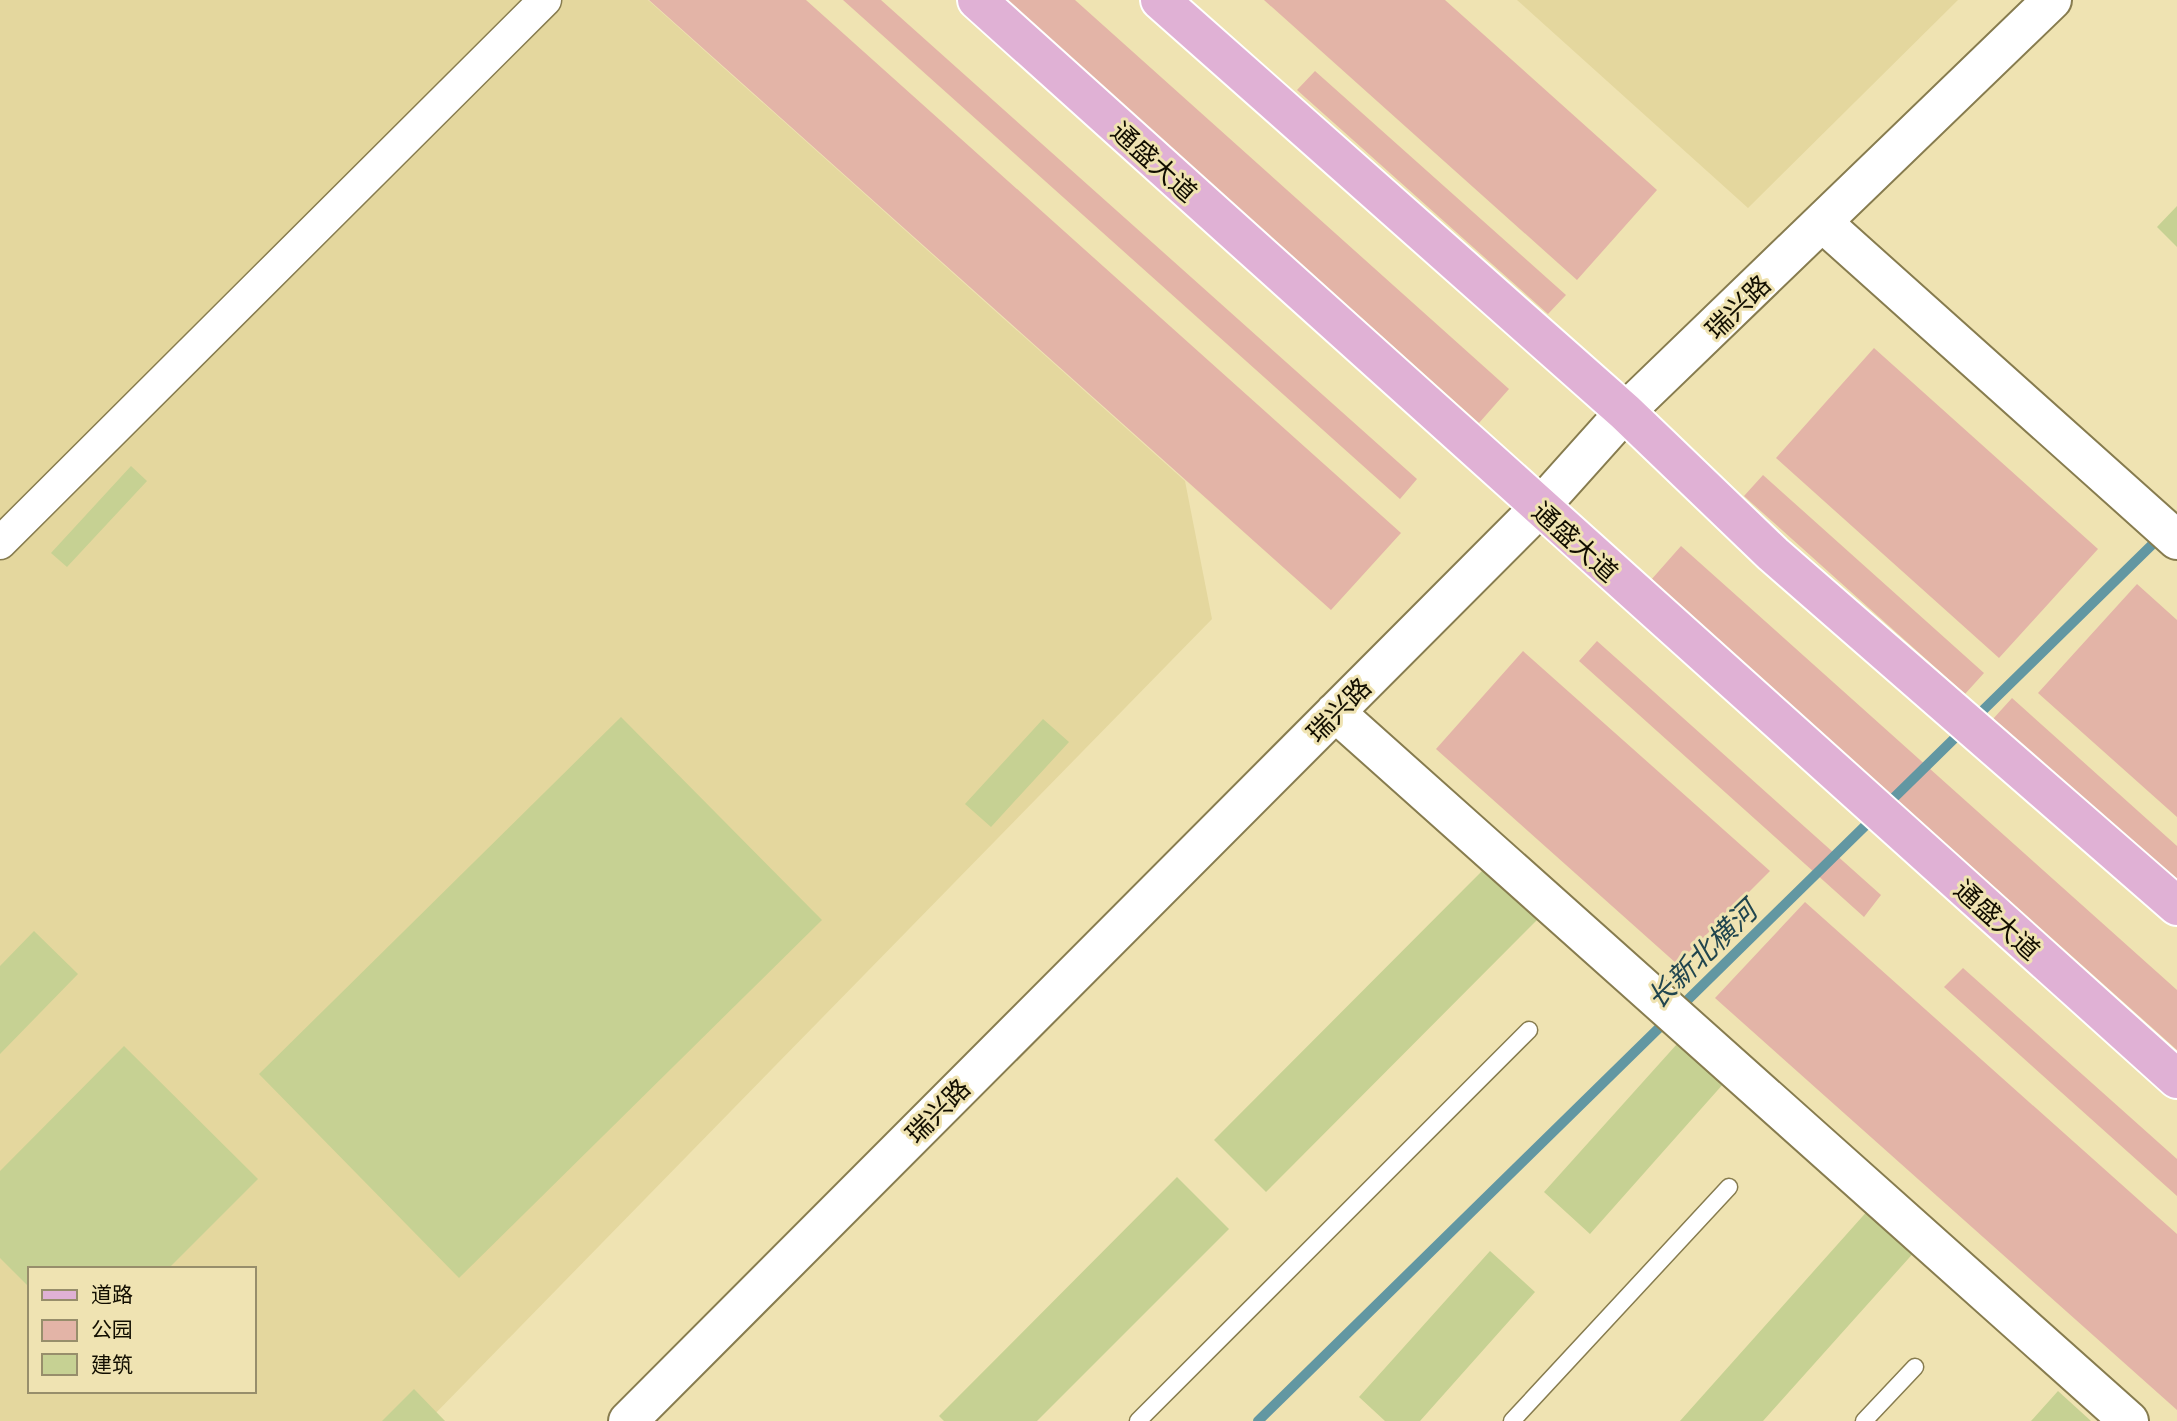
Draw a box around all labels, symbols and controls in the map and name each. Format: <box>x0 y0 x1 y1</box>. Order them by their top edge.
street label: 通盛大道 <box>1106 115 1204 207</box>
street label: 瑞兴路 <box>1698 268 1776 344</box>
street label: 通盛大道 <box>1527 495 1625 587</box>
street label: 瑞兴路 <box>1299 670 1377 748</box>
street label: 通盛大道 <box>1949 873 2047 965</box>
water label: 长新北横河 <box>1639 890 1767 1015</box>
street label: 瑞兴路 <box>898 1071 976 1149</box>
legend <box>28 1267 256 1393</box>
text: 道路 <box>91 1281 133 1306</box>
text: 公园 <box>91 1316 133 1341</box>
text: 建筑 <box>91 1351 133 1376</box>

